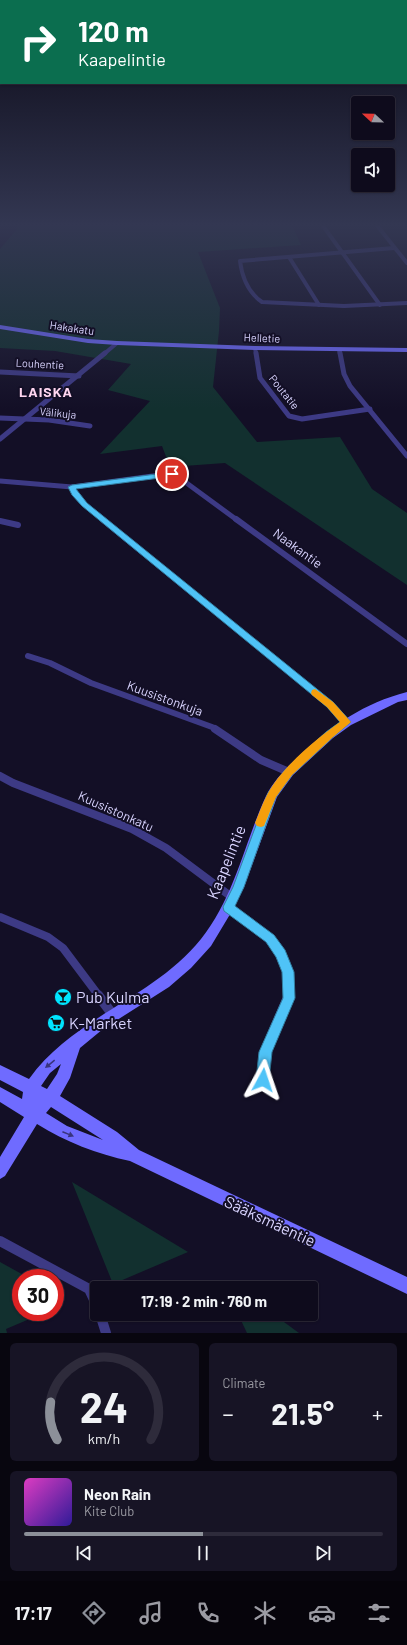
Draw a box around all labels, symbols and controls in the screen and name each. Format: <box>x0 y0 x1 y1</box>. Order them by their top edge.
text: 120 m <box>78 14 149 48</box>
icon: right <box>12 16 64 68</box>
text: Kaapelintie <box>78 48 166 70</box>
north arrow <box>351 96 395 140</box>
map controls <box>351 96 395 192</box>
button: sound <box>351 148 395 192</box>
street label: Hakakatu <box>49 318 95 337</box>
street label: Helletie <box>244 330 281 345</box>
street label: Louhentie <box>15 356 65 371</box>
street label: Poutatie <box>267 372 302 412</box>
district label: LAISKA <box>19 383 73 400</box>
street label: Välikuja <box>39 404 77 421</box>
pin <box>155 457 189 491</box>
icon: arrive <box>161 463 183 485</box>
street label: Naakantie <box>270 525 326 571</box>
street label: Kuusistonkuja <box>125 677 205 719</box>
street label: Kuusistonkatu <box>76 787 156 835</box>
street label: Kaapelintie <box>202 822 249 902</box>
bar icon: Pub Kulma <box>53 987 73 1007</box>
place label: Pub Kulma <box>76 987 149 1006</box>
supermarket icon: K-Market <box>46 1013 66 1033</box>
place label: K-Market <box>69 1013 132 1032</box>
position arrow <box>242 1059 284 1101</box>
one-way arrow <box>45 1060 56 1069</box>
one-way arrow <box>63 1131 75 1137</box>
street label: Sääksmäentie <box>222 1191 319 1250</box>
speed limit sign: 30 <box>12 1269 64 1321</box>
text: 17:19 · 2 min · 760 m <box>141 1292 267 1310</box>
text: Climate <box>223 1375 266 1391</box>
text: 24 <box>80 1381 128 1431</box>
text: 21.5° <box>271 1395 334 1431</box>
text: − <box>223 1400 234 1426</box>
text: + <box>372 1400 383 1426</box>
text: km/h <box>88 1430 120 1447</box>
text: Neon Rain <box>84 1485 151 1503</box>
text: Kite Club <box>84 1503 134 1519</box>
icon: previous <box>73 1542 95 1564</box>
icon: pause <box>192 1542 214 1564</box>
icon: next <box>312 1542 334 1564</box>
icon: directions <box>80 1599 108 1627</box>
icon: music <box>137 1599 165 1627</box>
icon: phone <box>194 1599 222 1627</box>
icon: climate <box>251 1599 279 1627</box>
icon: car <box>308 1599 336 1627</box>
icon: filters <box>365 1599 393 1627</box>
text: 17:17 <box>14 1602 52 1624</box>

